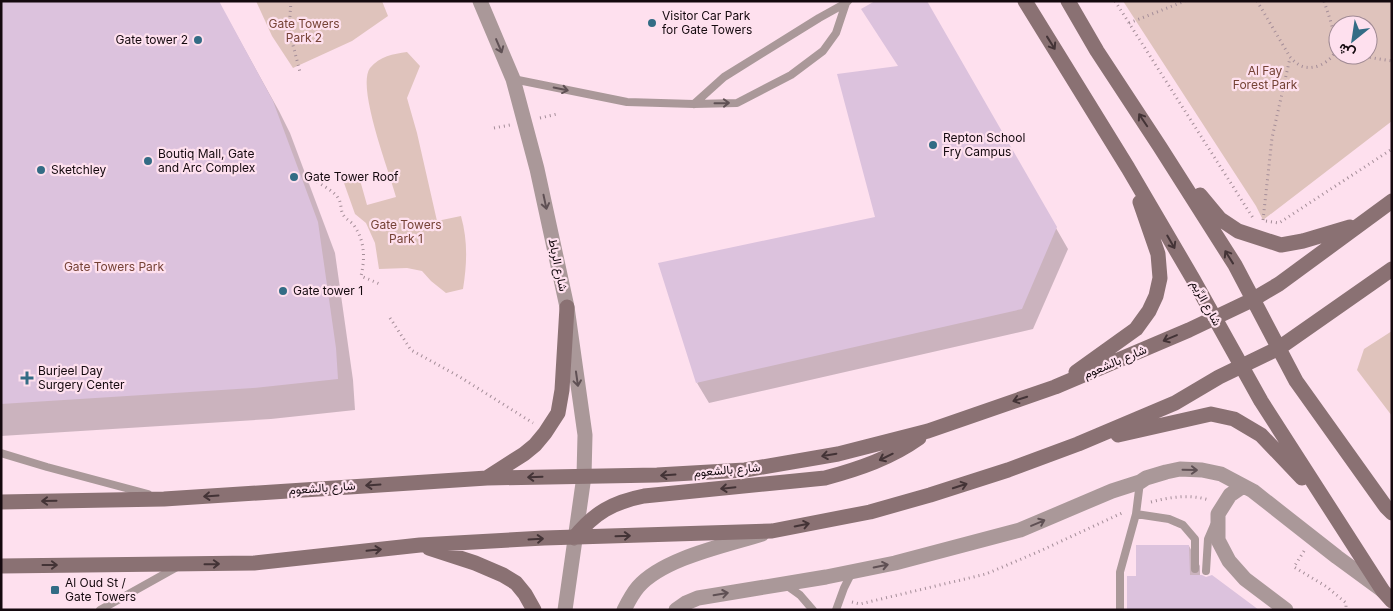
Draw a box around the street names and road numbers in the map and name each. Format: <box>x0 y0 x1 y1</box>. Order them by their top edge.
street label: شارع الرباط <box>544 237 571 293</box>
street label: شارع الرِّيم <box>1186 277 1225 329</box>
street label: شارع بالشعوم <box>1081 342 1149 383</box>
street label: شارع بالشعوم <box>693 459 761 482</box>
street label: شارع بالشعوم <box>288 478 356 499</box>

